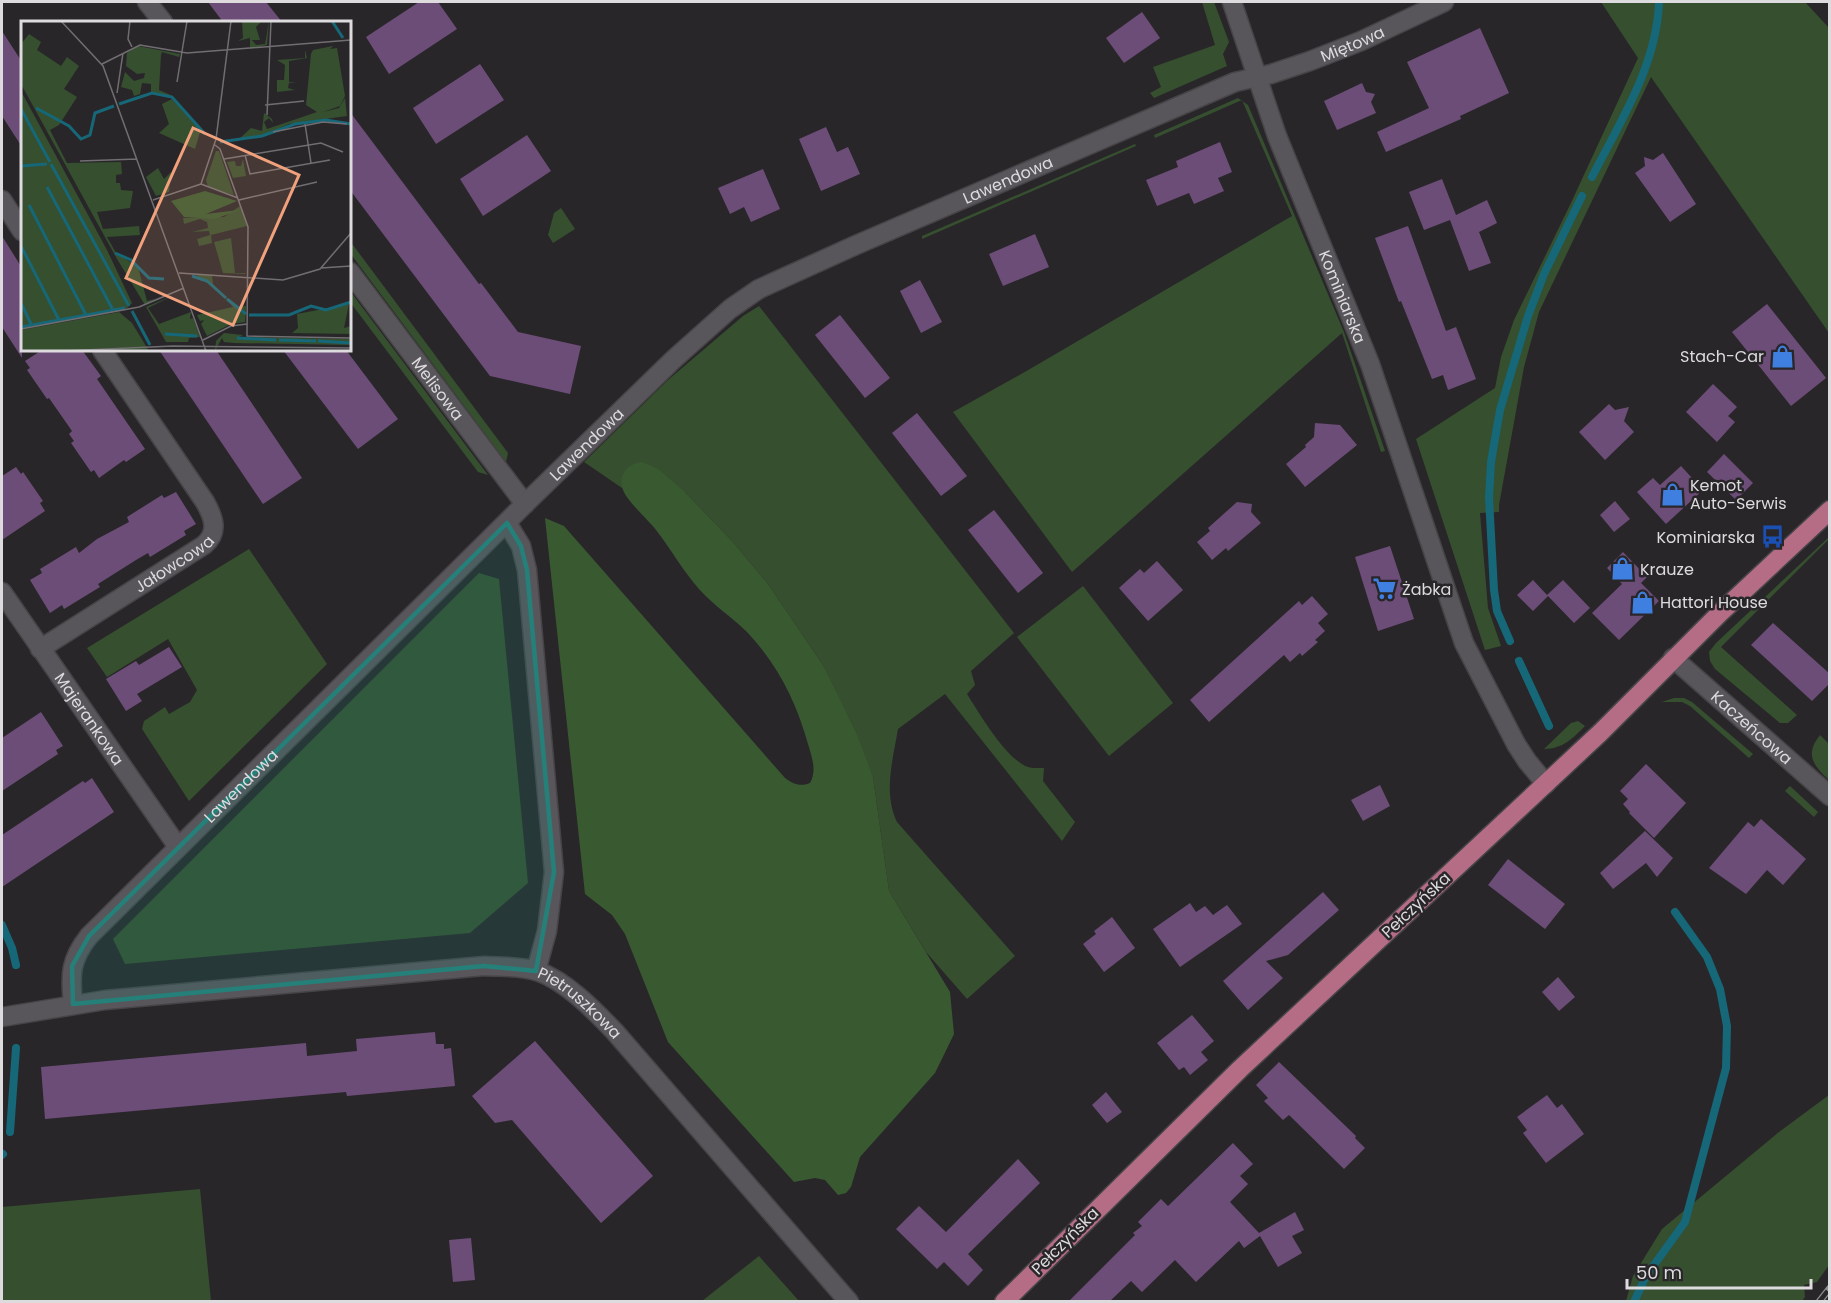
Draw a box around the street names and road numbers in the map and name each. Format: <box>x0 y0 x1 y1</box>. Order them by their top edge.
street label: Miętowa <box>1317 20 1388 67</box>
street label: Lawendowa <box>959 150 1056 209</box>
street label: Kominiarska <box>1313 247 1372 347</box>
street label: Melisowa <box>406 352 469 425</box>
street label: Lawendowa <box>544 402 629 486</box>
street label: Jałowcowa <box>130 530 220 598</box>
street label: Majerankowa <box>49 668 130 770</box>
street label: Kaczeńcowa <box>1706 685 1798 769</box>
street label: Lawendowa <box>199 744 283 828</box>
street label: Pełczyńska <box>1376 867 1456 943</box>
street label: Pietruszkowa <box>534 961 627 1044</box>
street label: Pełczyńska <box>1026 1202 1104 1280</box>

